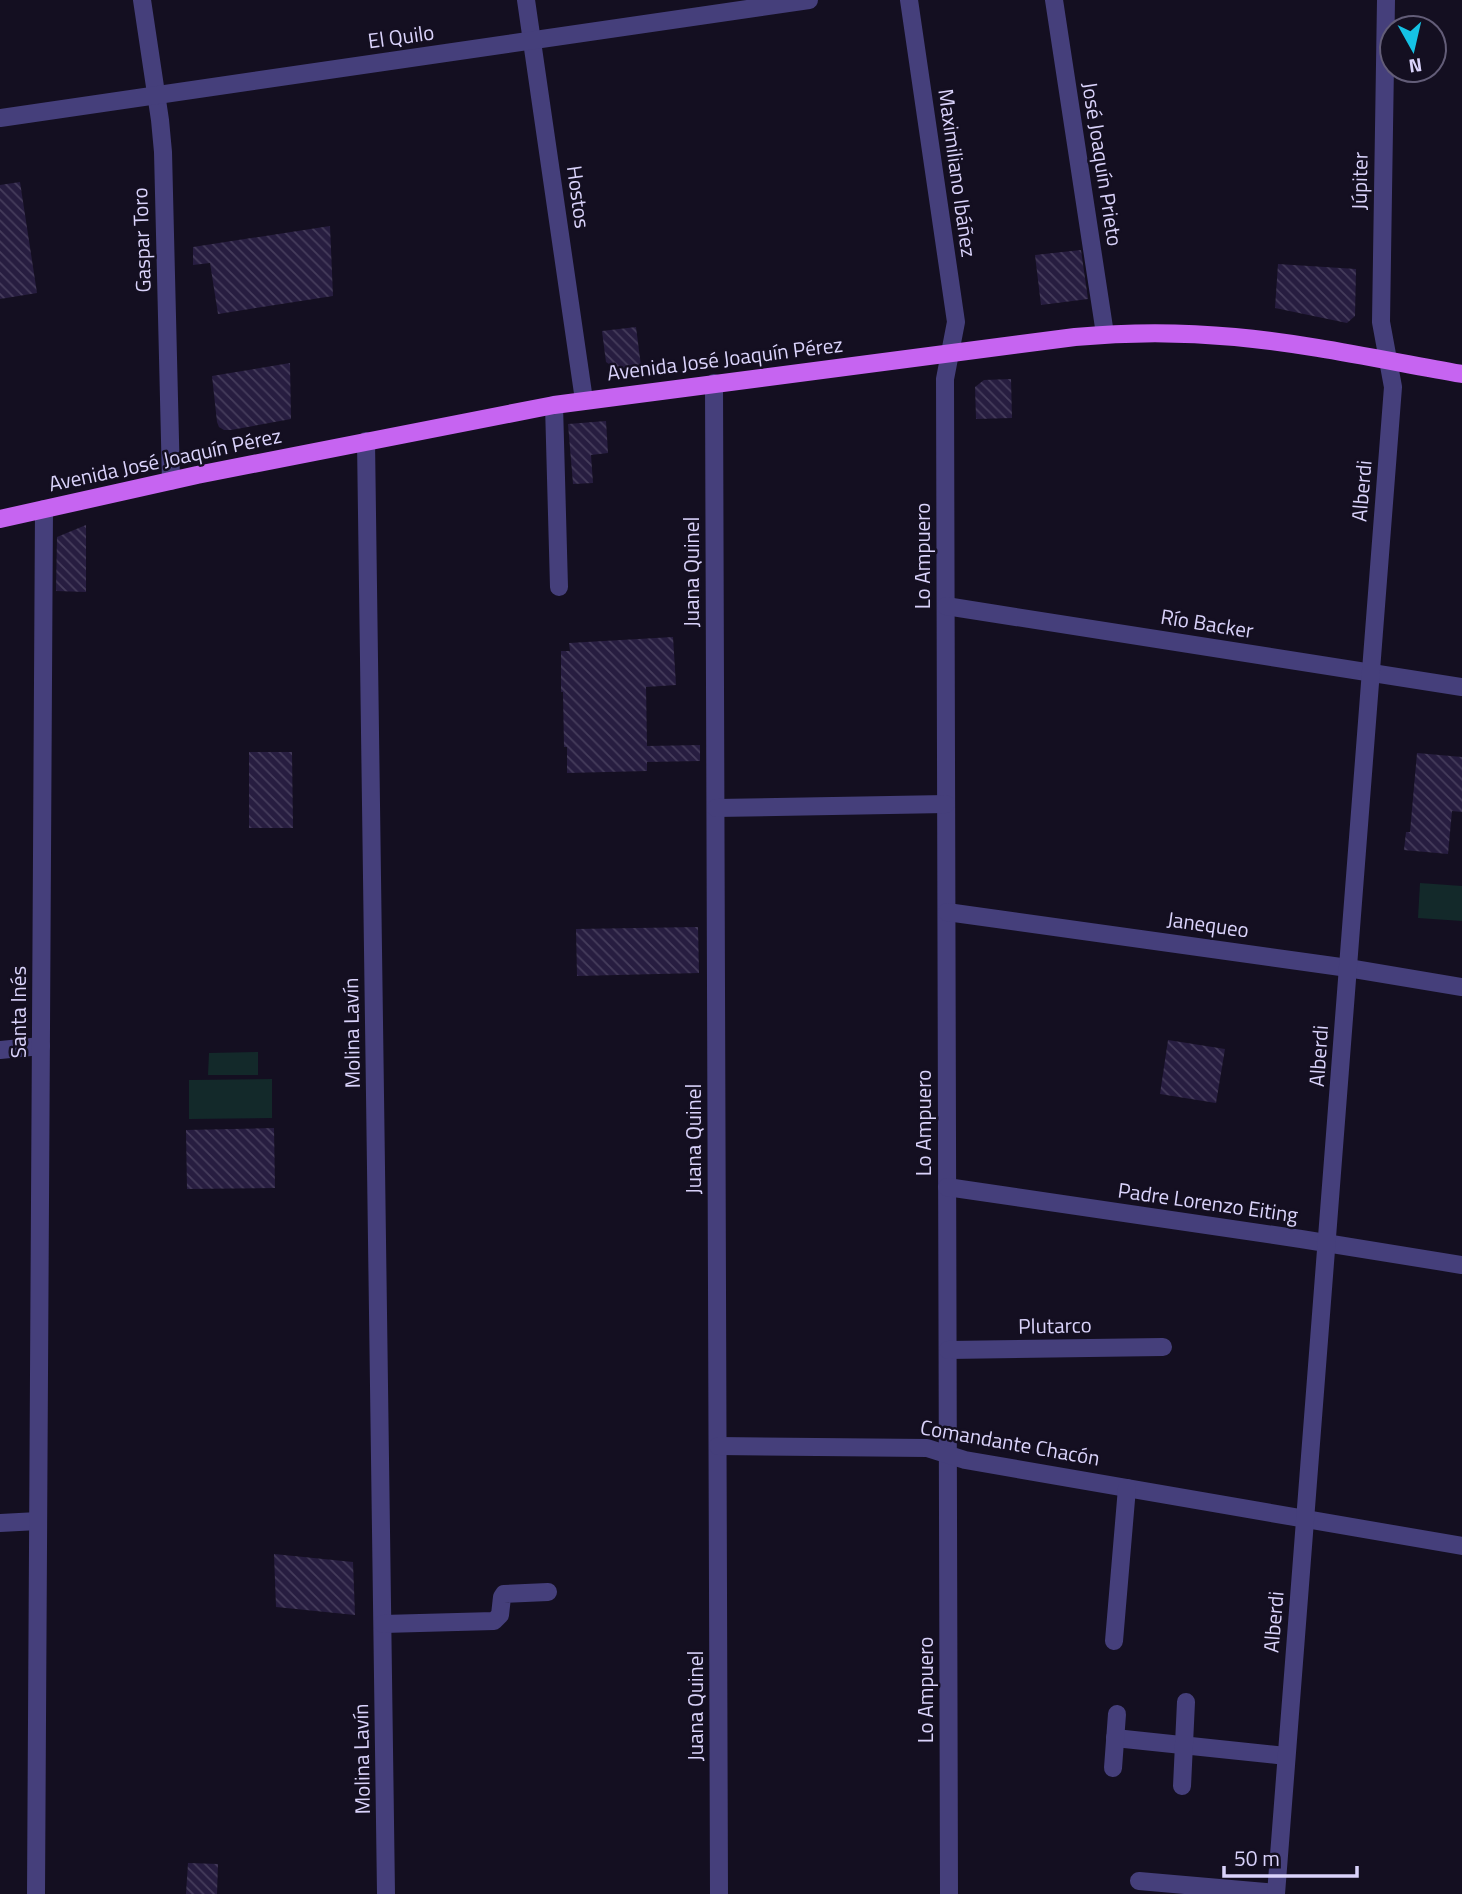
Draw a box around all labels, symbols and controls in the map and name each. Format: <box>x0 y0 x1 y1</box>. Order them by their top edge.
north arrow <box>1378 14 1448 84</box>
street label: El Quilo <box>366 16 436 56</box>
text: N <box>1407 51 1424 82</box>
street label: José Joaquín Prieto <box>1074 80 1132 248</box>
street label: Maximiliano Ibáñez <box>930 87 986 259</box>
street label: Júpiter <box>1342 152 1376 210</box>
street label: Hostos <box>559 163 599 230</box>
street label: Gaspar Toro <box>123 187 159 293</box>
street label: Avenida José Joaquín Pérez <box>605 328 845 388</box>
street label: Avenida José Joaquín Pérez <box>45 419 284 499</box>
street label: Alberdi <box>1342 459 1380 523</box>
street label: Lo Ampuero <box>906 503 938 609</box>
street label: Juana Quinel <box>675 517 707 627</box>
street label: Río Backer <box>1158 600 1256 646</box>
street label: Janequeo <box>1165 902 1251 946</box>
street label: Santa Inés <box>2 966 34 1058</box>
street label: Molina Lavín <box>334 977 368 1089</box>
street label: Alberdi <box>1300 1024 1336 1088</box>
street label: Lo Ampuero <box>907 1070 939 1176</box>
street label: Juana Quinel <box>677 1084 709 1194</box>
street label: Padre Lorenzo Eiting <box>1116 1174 1301 1231</box>
street label: Plutarco <box>1018 1308 1092 1342</box>
street label: Comandante Chacón <box>918 1410 1102 1474</box>
street label: Alberdi <box>1254 1590 1292 1654</box>
street label: Lo Ampuero <box>909 1637 941 1743</box>
street label: Juana Quinel <box>679 1651 711 1761</box>
street label: Molina Lavín <box>344 1703 378 1815</box>
scale bar <box>1224 1834 1357 1878</box>
text: 50 m <box>1234 1842 1280 1874</box>

